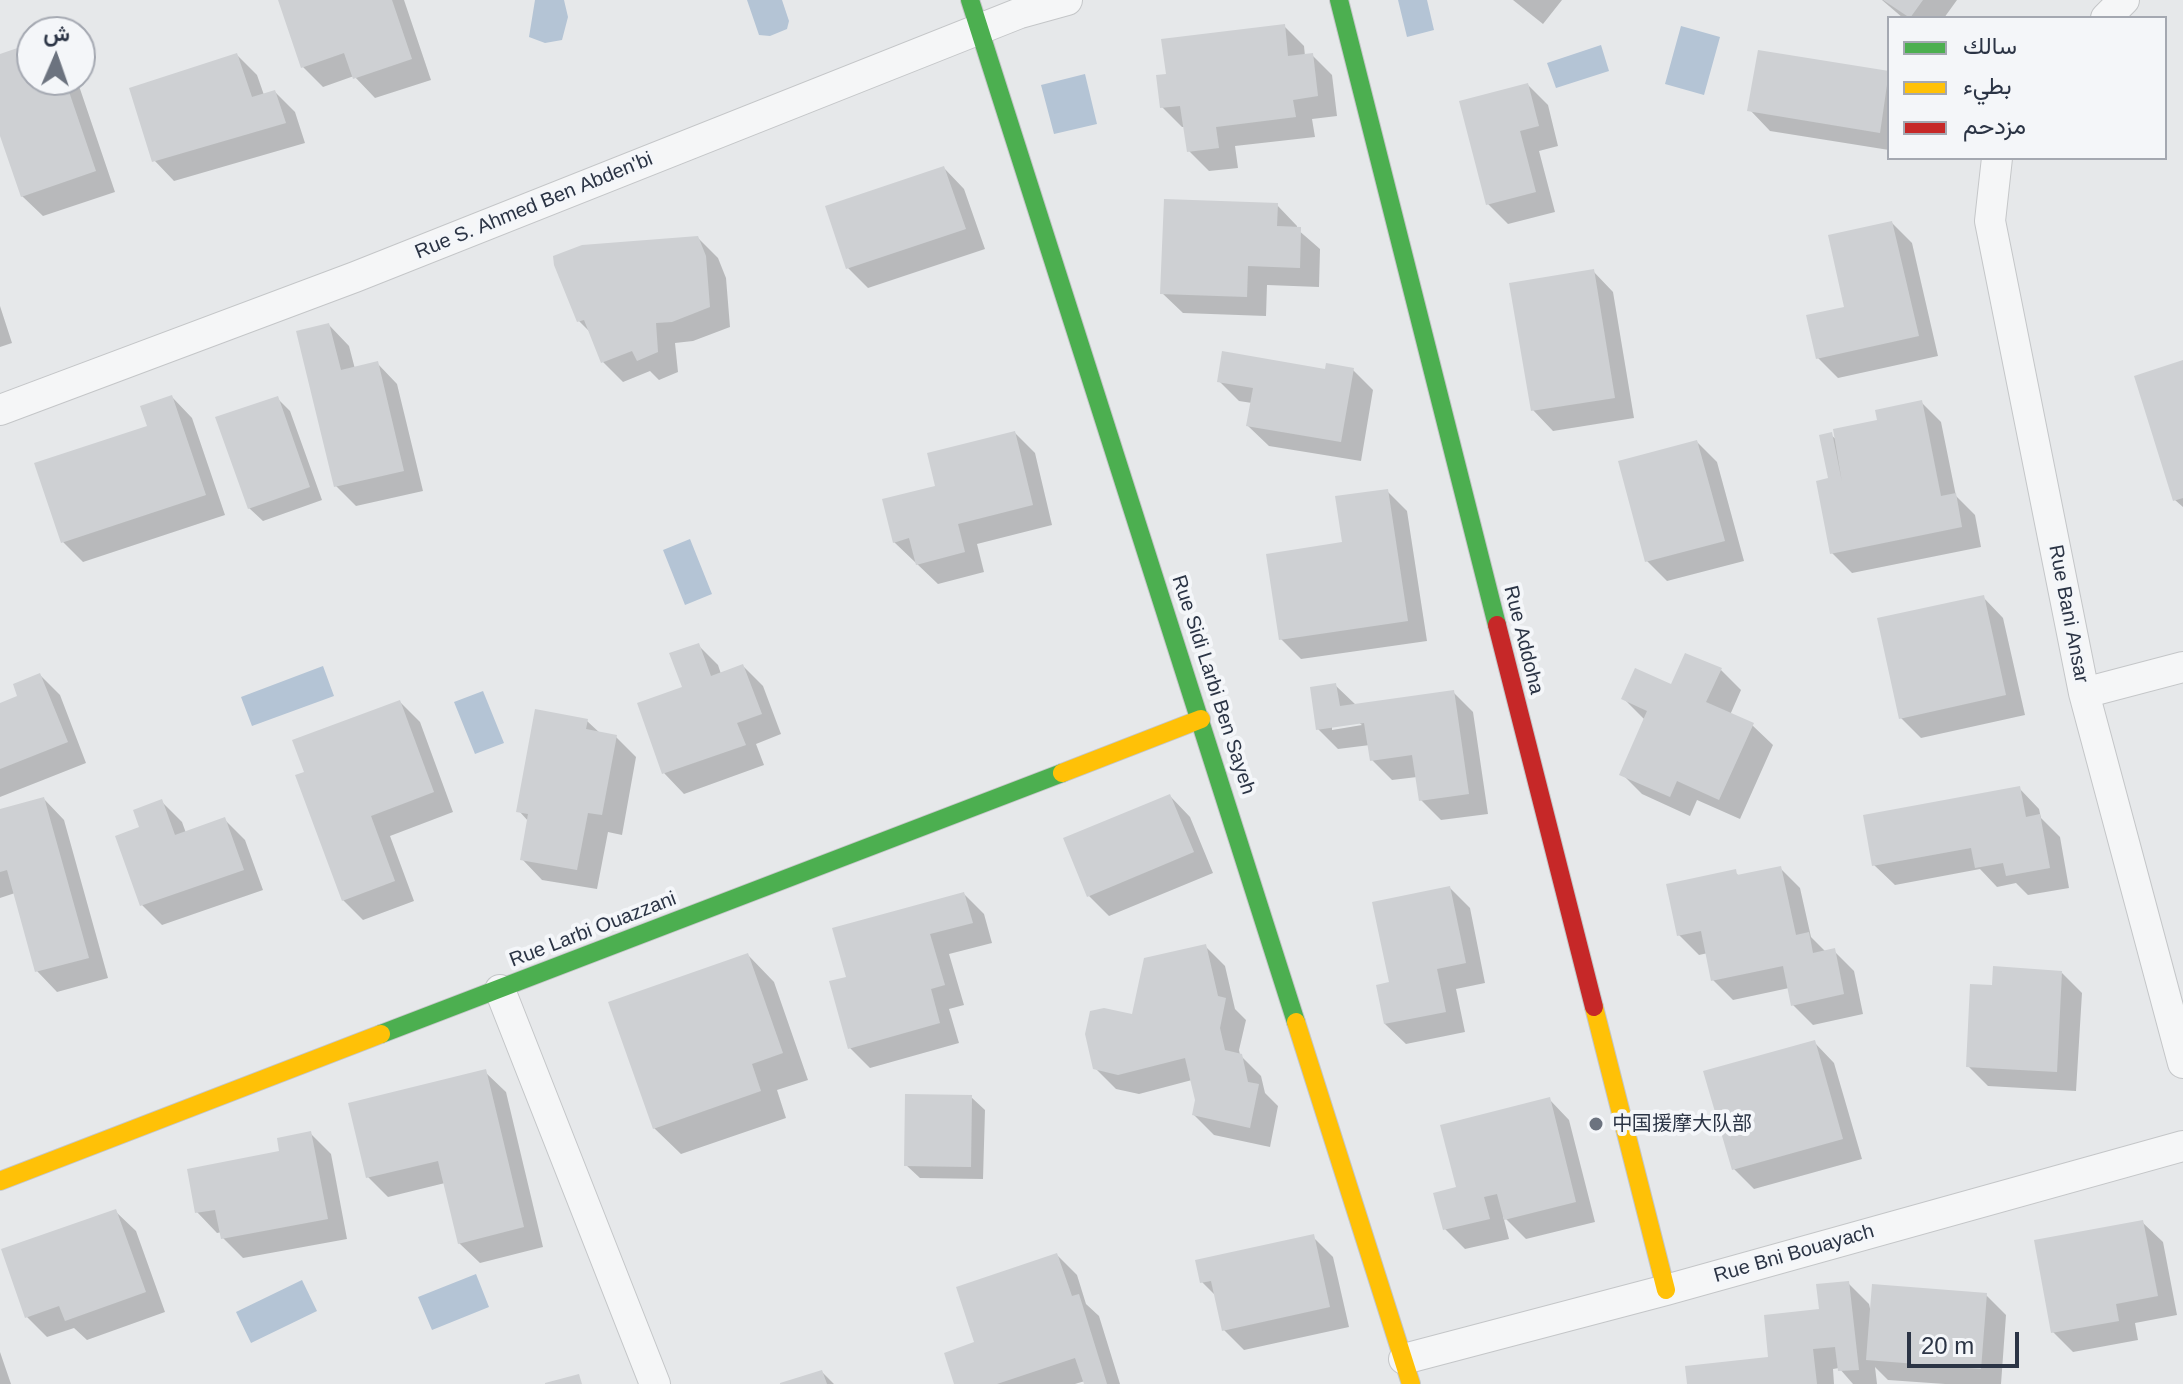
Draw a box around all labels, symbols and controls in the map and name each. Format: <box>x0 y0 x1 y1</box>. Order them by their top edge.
north arrow <box>16 16 96 96</box>
legend <box>1887 16 2167 160</box>
text: ش <box>43 21 70 46</box>
text: سالك <box>1963 32 2017 59</box>
text: بطيء <box>1963 72 2012 99</box>
text: مزدحم <box>1963 112 2026 139</box>
street label: Rue S. Ahmed Ben Abden'bi <box>412 147 656 265</box>
street label: Rue Bani Ansar <box>2043 543 2093 685</box>
street label: Rue Sidi Larbi Ben Sayeh <box>1166 572 1260 798</box>
street label: Rue Addoha <box>1498 583 1548 697</box>
street label: Rue Larbi Ouazzani <box>506 887 680 973</box>
place label: 中国援摩大队部 <box>1612 1112 1752 1136</box>
marker: 中国援摩大队部 <box>1587 1115 1605 1133</box>
street label: Rue Bni Bouayach <box>1711 1220 1877 1288</box>
scale bar <box>1911 1316 2023 1366</box>
text: 20 m <box>1921 1332 1974 1359</box>

